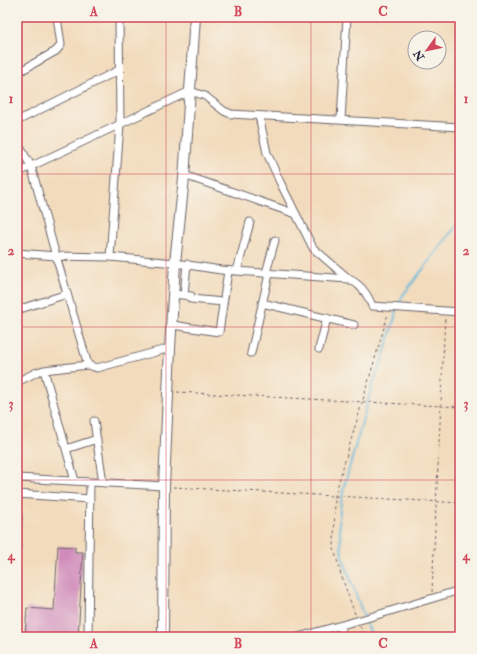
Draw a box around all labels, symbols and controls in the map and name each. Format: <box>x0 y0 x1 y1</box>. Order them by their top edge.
text: A <box>89 4 99 20</box>
text: B <box>234 4 242 20</box>
text: C <box>378 4 388 20</box>
north arrow <box>407 30 447 70</box>
text: N <box>410 47 428 64</box>
text: 1 <box>9 91 14 107</box>
text: 1 <box>464 91 469 107</box>
text: 2 <box>8 243 15 259</box>
text: 2 <box>463 243 470 259</box>
text: 3 <box>9 396 14 412</box>
text: 3 <box>464 396 469 412</box>
text: 4 <box>6 548 15 564</box>
text: 4 <box>461 548 470 564</box>
text: A <box>89 636 99 652</box>
text: B <box>234 636 242 652</box>
text: C <box>378 636 388 652</box>

